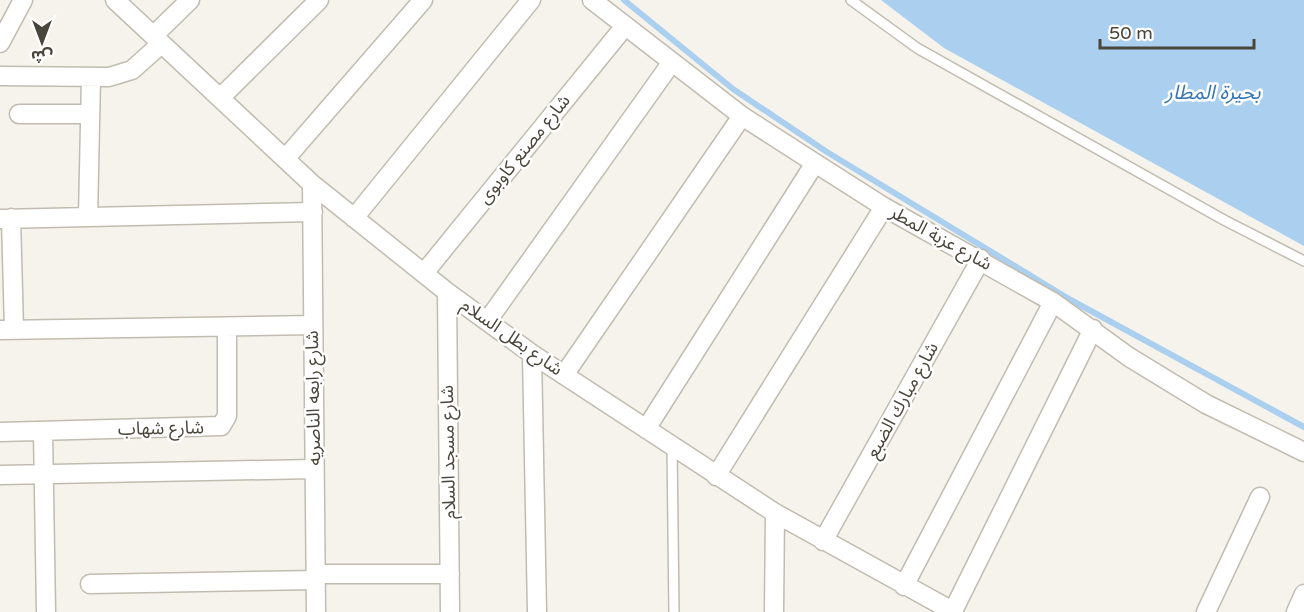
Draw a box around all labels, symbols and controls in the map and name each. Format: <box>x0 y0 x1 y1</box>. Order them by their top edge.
north arrow <box>12 12 72 72</box>
scale bar <box>1100 12 1254 50</box>
text: 50 m <box>1109 22 1153 44</box>
text: ش <box>31 46 53 66</box>
water label: بحيرة المطار <box>1164 81 1261 105</box>
street label: شارع مصنع كاوبوى <box>473 90 577 210</box>
street label: شارع عزبة المطر <box>884 201 996 278</box>
street label: شارع بطل السلام <box>455 294 567 383</box>
street label: شارع رابعه الناصريه <box>301 330 328 466</box>
street label: شارع مبارك الضبع <box>861 338 946 463</box>
street label: شارع مسجد السلام <box>436 385 463 519</box>
street label: شارع شهاب <box>118 416 204 443</box>

